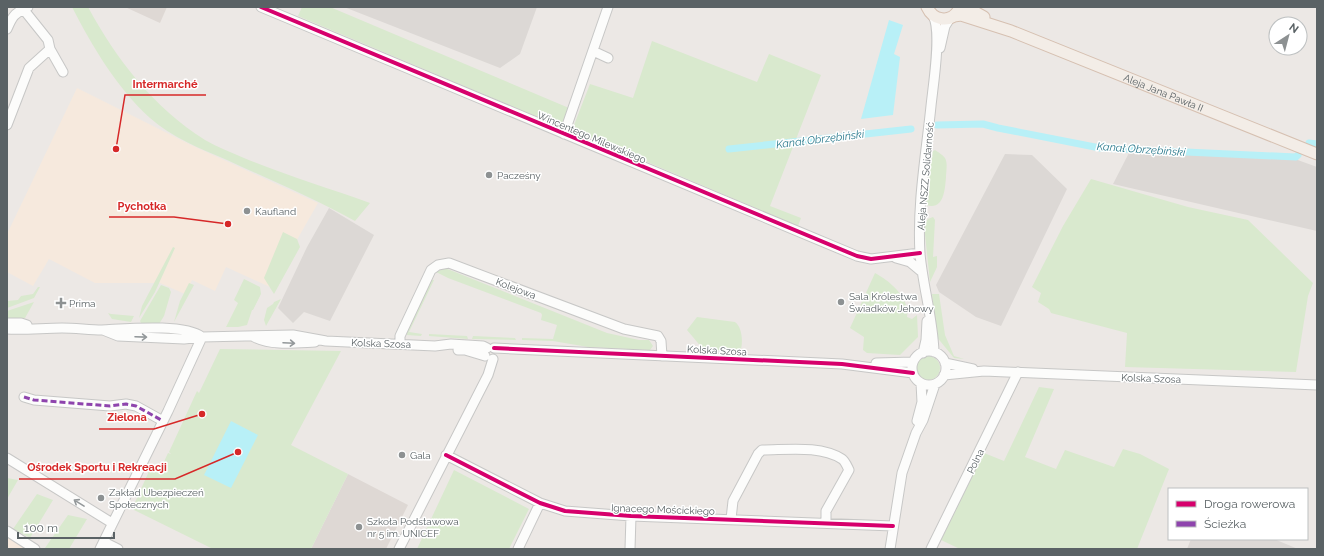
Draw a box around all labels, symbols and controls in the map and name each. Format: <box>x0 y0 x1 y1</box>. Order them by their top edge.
north arrow <box>1268 16 1308 56</box>
text: N <box>1286 21 1301 36</box>
callout: Intermarché <box>125 72 206 95</box>
street label: Aleja Jana Pawła II <box>1122 72 1205 114</box>
text: Intermarché <box>133 78 198 91</box>
street label: Wincentego Milewskiego <box>536 110 648 165</box>
street label: Aleja NSZZ Solidarność <box>915 121 936 231</box>
water label: Kanał Obrzębiński <box>775 128 866 151</box>
water label: Kanał Obrzębiński <box>1096 140 1186 159</box>
marker: Pacześny <box>484 170 494 180</box>
place label: Pacześny <box>497 170 541 181</box>
callout: Pychotka <box>109 194 174 217</box>
text: Pychotka <box>118 200 166 213</box>
marker: Kaufland <box>242 206 252 216</box>
place label: Kaufland <box>255 206 296 217</box>
street label: Kolejowa <box>494 276 537 301</box>
place label: Sala Królestwa Świadków Jehowy <box>849 291 934 314</box>
marker: Sala Królestwa Świadków Jehowy <box>836 297 846 307</box>
marker: Prima <box>56 298 66 308</box>
place label: Prima <box>69 298 96 309</box>
one-way arrow <box>134 333 147 341</box>
street label: Kolska Szosa <box>351 337 411 350</box>
one-way arrow <box>282 339 295 347</box>
street label: Kolska Szosa <box>687 343 747 358</box>
street label: Kolska Szosa <box>1121 372 1181 385</box>
callout: Zielona <box>99 406 154 429</box>
text: Zielona <box>107 411 147 424</box>
street label: Polna <box>965 447 986 475</box>
marker: Gala <box>397 450 407 460</box>
place label: Gala <box>410 450 431 461</box>
callout: Ośrodek Sportu i Rekreacji <box>19 456 175 479</box>
text: Ośrodek Sportu i Rekreacji <box>27 461 167 474</box>
place label: Zakład Ubezpieczeń Społecznych <box>109 487 204 510</box>
legend <box>1168 488 1308 540</box>
marker: Zakład Ubezpieczeń Społecznych <box>96 493 106 503</box>
text: Droga rowerowa <box>1204 497 1295 511</box>
one-way arrow <box>73 498 85 506</box>
street label: Ignacego Mościckiego <box>611 502 715 517</box>
scale bar <box>18 514 114 540</box>
place label: Szkoła Podstawowa nr 5 im. UNICEF <box>367 516 459 539</box>
text: Ścieżka <box>1204 517 1246 531</box>
text: 100 m <box>24 521 58 535</box>
marker: Szkoła Podstawowa nr 5 im. UNICEF <box>354 522 364 532</box>

